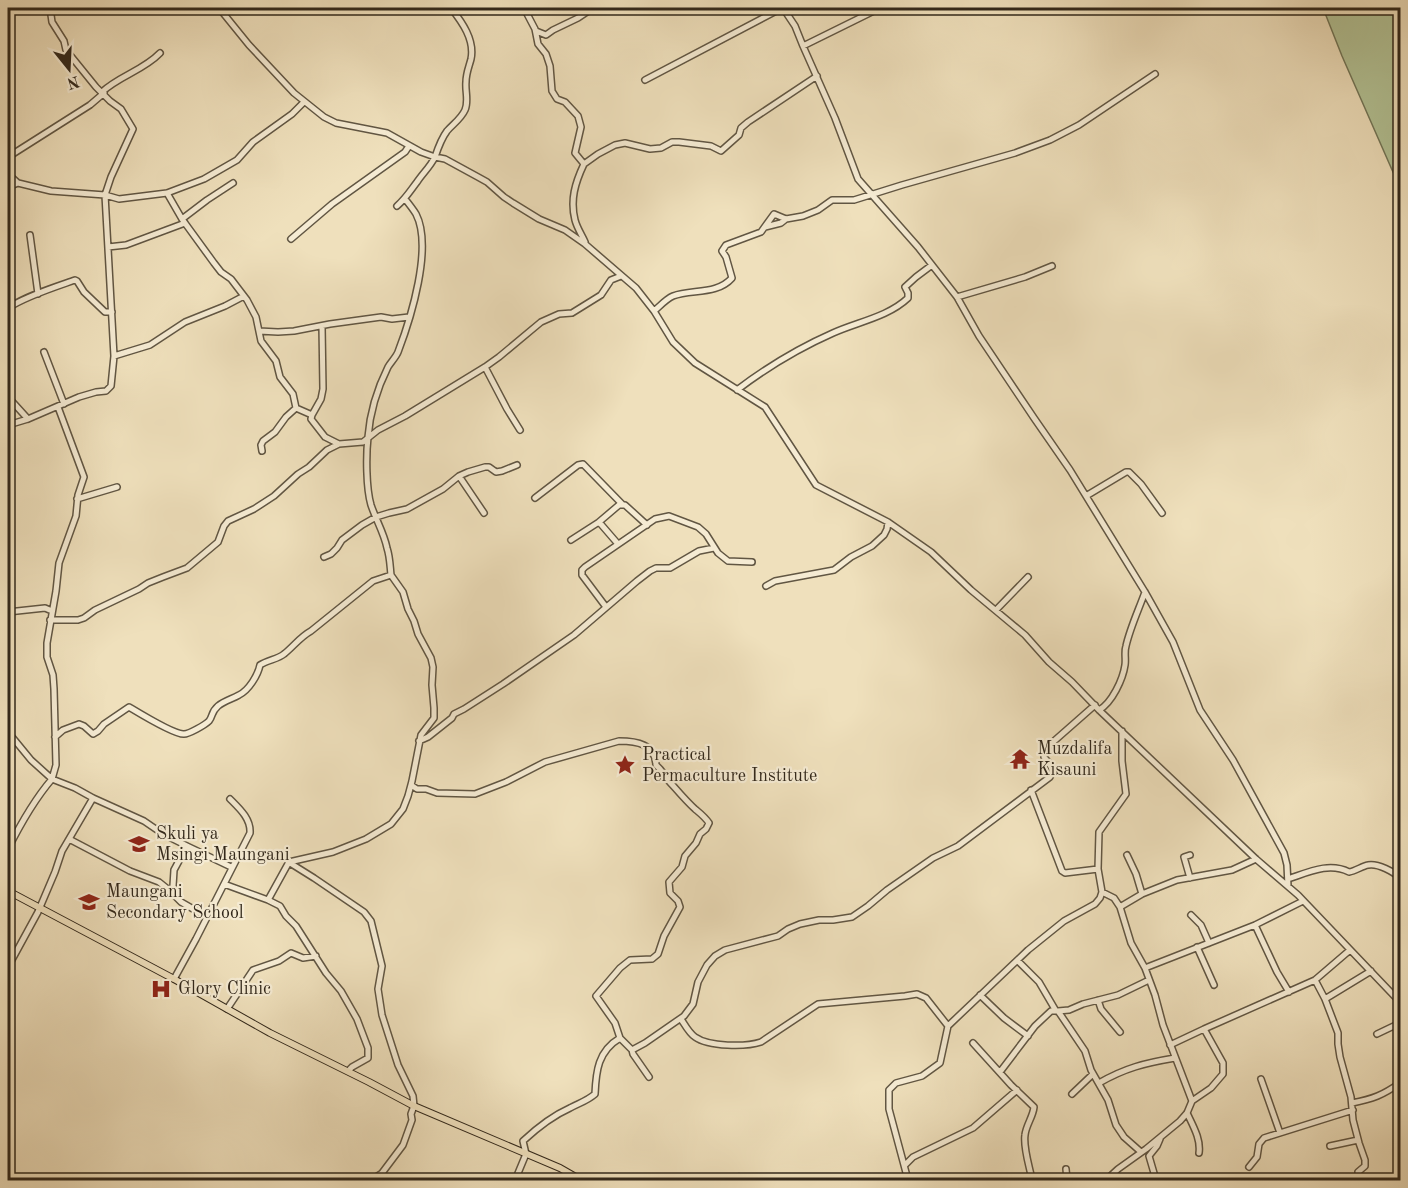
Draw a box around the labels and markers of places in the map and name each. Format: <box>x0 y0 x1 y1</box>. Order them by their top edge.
place label: Muzdalifa Kisauni <box>1037 740 1113 779</box>
place label: Practical Permaculture Institute <box>642 746 817 785</box>
temple icon: Muzdalifa Kisauni <box>1008 747 1032 771</box>
place icon: Practical Permaculture Institute <box>613 753 637 777</box>
place label: Skuli ya Msingi Maungani <box>156 825 290 864</box>
school or university icon: Skuli ya Msingi Maungani <box>127 832 151 856</box>
place label: Maungani Secondary School <box>106 883 244 922</box>
school or university icon: Maungani Secondary School <box>77 890 101 914</box>
hospital icon: Glory Clinic <box>149 977 173 1001</box>
place label: Glory Clinic <box>178 980 271 998</box>

